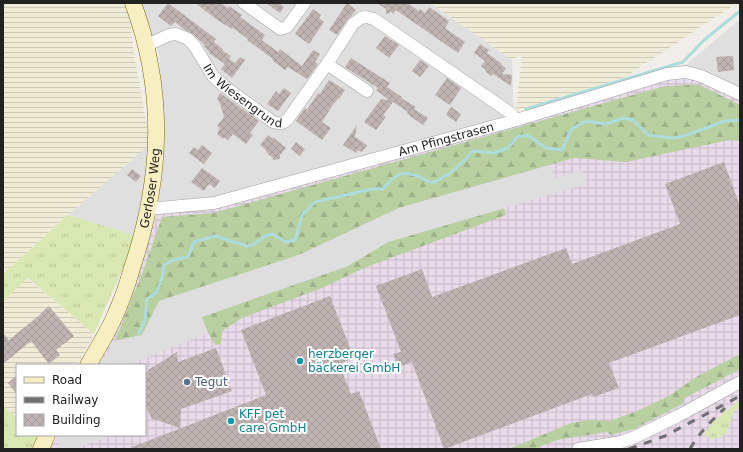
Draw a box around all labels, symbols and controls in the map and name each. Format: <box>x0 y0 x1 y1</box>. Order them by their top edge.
street label: Im Wiesengrund <box>200 61 283 131</box>
street label: Am Pfingstrasen <box>397 120 495 159</box>
street label: Gerloser Weg <box>137 148 163 230</box>
place label: herzberger bäckerei GmbH <box>308 347 400 375</box>
marker: herzberger bäckerei GmbH <box>295 356 305 366</box>
legend <box>16 364 146 436</box>
text: Road <box>52 373 82 387</box>
place label: Tegut <box>194 375 228 389</box>
marker: Tegut <box>182 377 192 387</box>
text: Railway <box>52 393 98 407</box>
place label: KFF pet care GmbH <box>239 407 306 435</box>
text: Building <box>52 413 101 427</box>
marker: KFF pet care GmbH <box>226 416 236 426</box>

